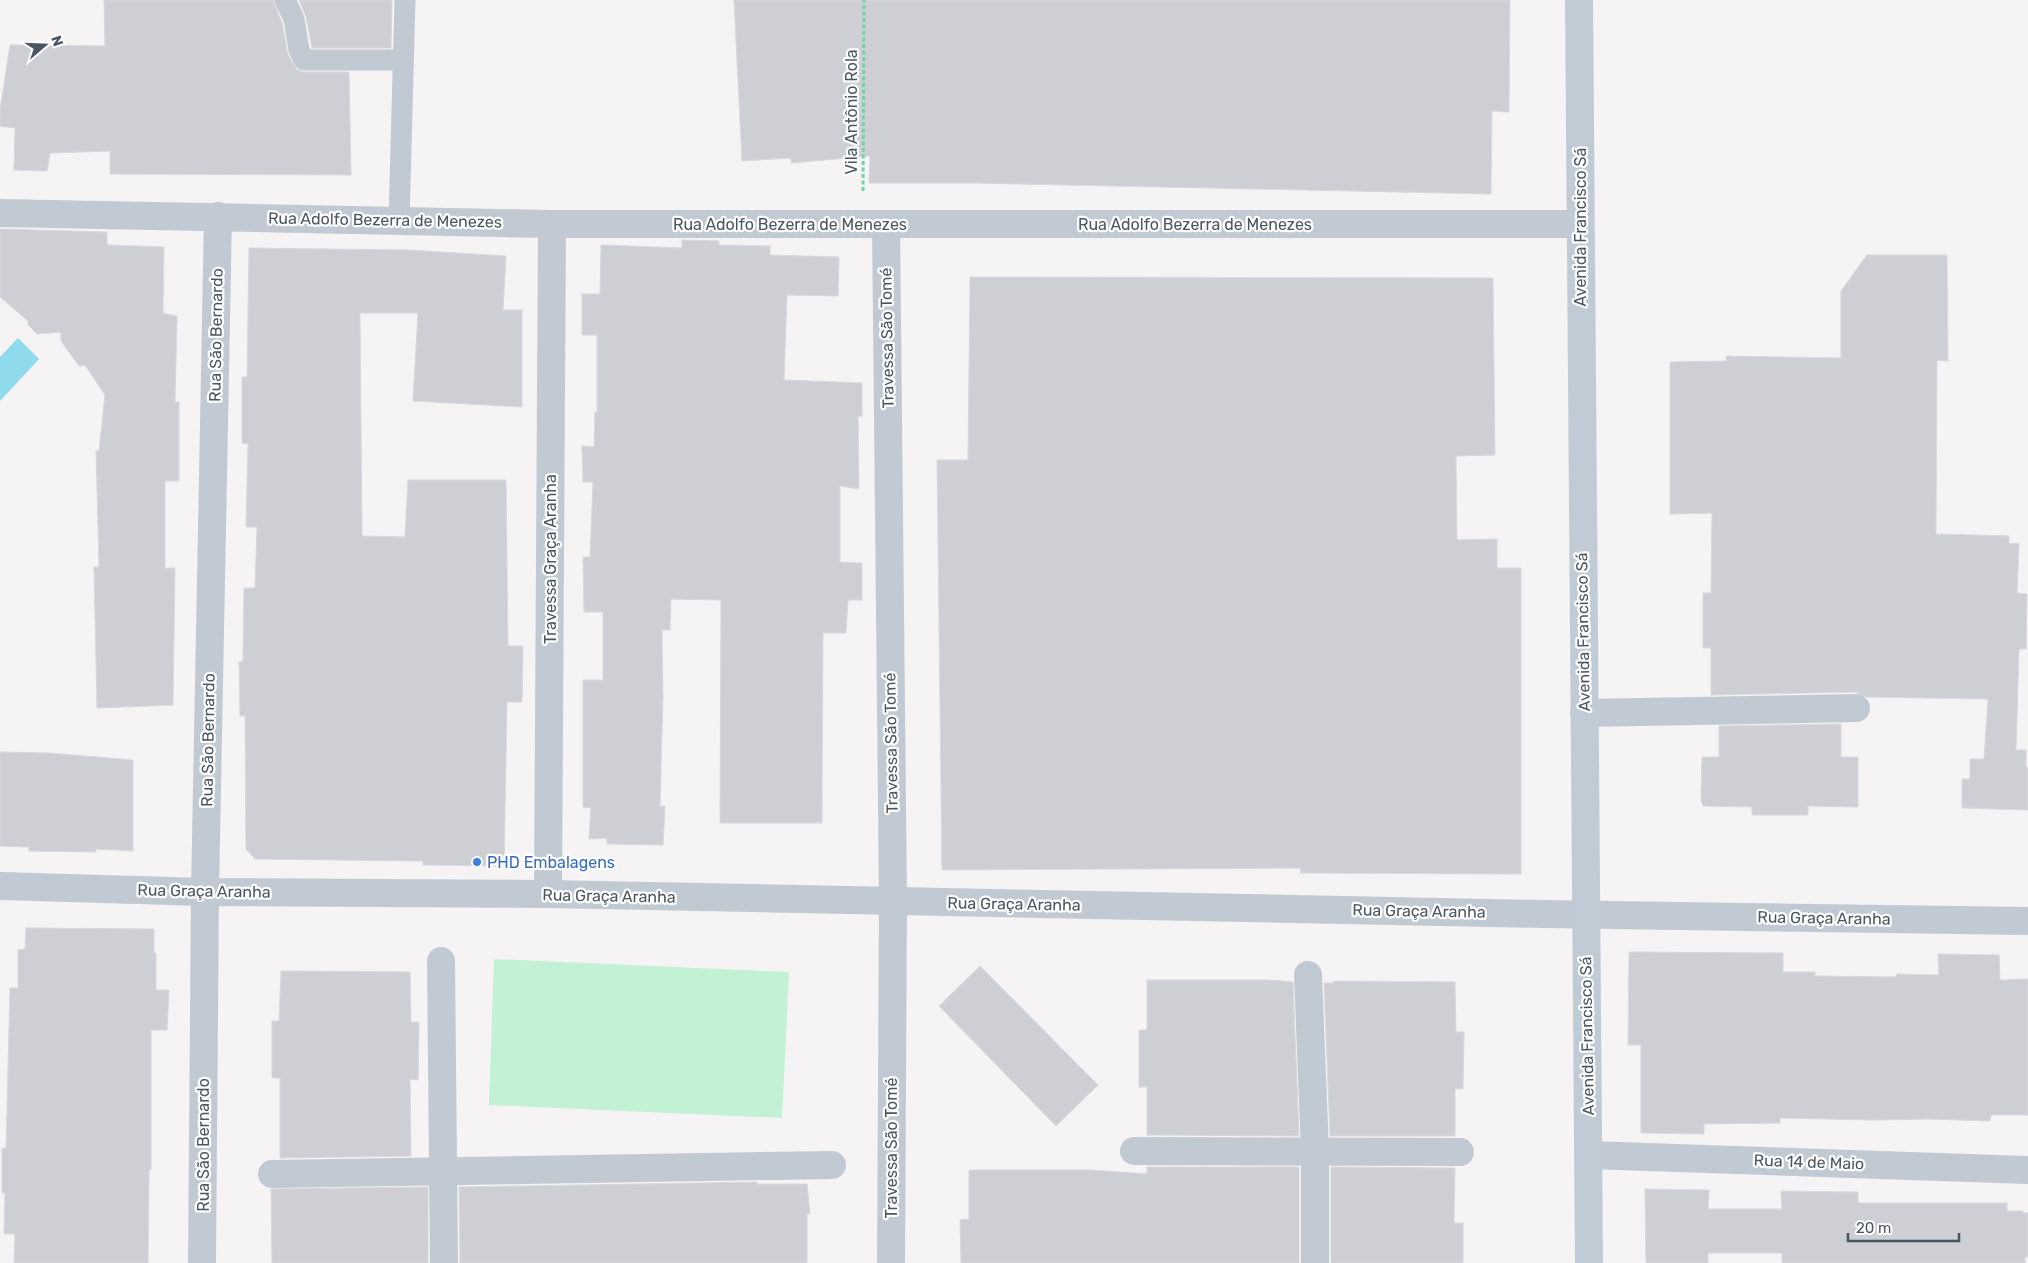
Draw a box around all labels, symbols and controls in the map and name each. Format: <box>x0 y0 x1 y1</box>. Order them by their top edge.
north arrow <box>20 20 70 70</box>
text: N <box>47 33 66 48</box>
street label: Vila Antônio Rola <box>842 49 861 175</box>
street label: Avenida Francisco Sá <box>1571 148 1590 306</box>
street label: Rua Adolfo Bezerra de Menezes <box>268 208 502 232</box>
street label: Rua Adolfo Bezerra de Menezes <box>673 215 907 234</box>
street label: Rua Adolfo Bezerra de Menezes <box>1078 215 1312 234</box>
street label: Travessa São Tomé <box>876 267 898 409</box>
street label: Rua São Bernardo <box>205 268 227 402</box>
street label: Travessa Graça Aranha <box>541 474 560 644</box>
street label: Avenida Francisco Sá <box>1572 552 1594 712</box>
street label: Travessa São Tomé <box>880 672 902 814</box>
street label: Rua São Bernardo <box>197 673 219 807</box>
place label: PHD Embalagens <box>487 853 615 872</box>
marker: PHD Embalagens <box>471 856 483 868</box>
street label: Rua Graça Aranha <box>137 880 271 902</box>
street label: Rua Graça Aranha <box>542 885 676 907</box>
street label: Rua Graça Aranha <box>947 893 1081 915</box>
street label: Rua Graça Aranha <box>1352 900 1486 922</box>
street label: Rua Graça Aranha <box>1757 907 1891 929</box>
street label: Avenida Francisco Sá <box>1576 956 1598 1116</box>
street label: Rua São Bernardo <box>194 1078 213 1212</box>
street label: Travessa São Tomé <box>882 1078 901 1218</box>
street label: Rua 14 de Maio <box>1753 1151 1865 1173</box>
scale bar <box>1848 1210 1959 1242</box>
text: 20 m <box>1856 1219 1891 1237</box>

